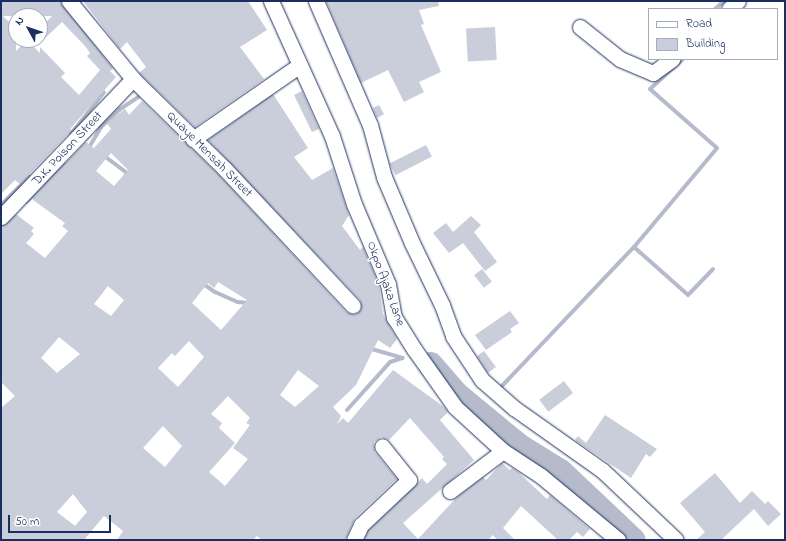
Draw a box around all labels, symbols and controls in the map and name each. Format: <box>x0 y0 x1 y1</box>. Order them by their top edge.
north arrow <box>8 8 48 48</box>
legend <box>648 8 778 60</box>
text: N <box>11 13 28 29</box>
text: Road <box>686 15 712 33</box>
text: Building <box>686 35 725 53</box>
street label: D.K. Poison Street <box>30 109 106 189</box>
street label: Quaye Mensah Street <box>163 109 255 201</box>
street label: Okpo Ajaka Lane <box>362 240 408 328</box>
scale bar <box>10 507 113 533</box>
text: 50 m <box>15 513 39 531</box>

